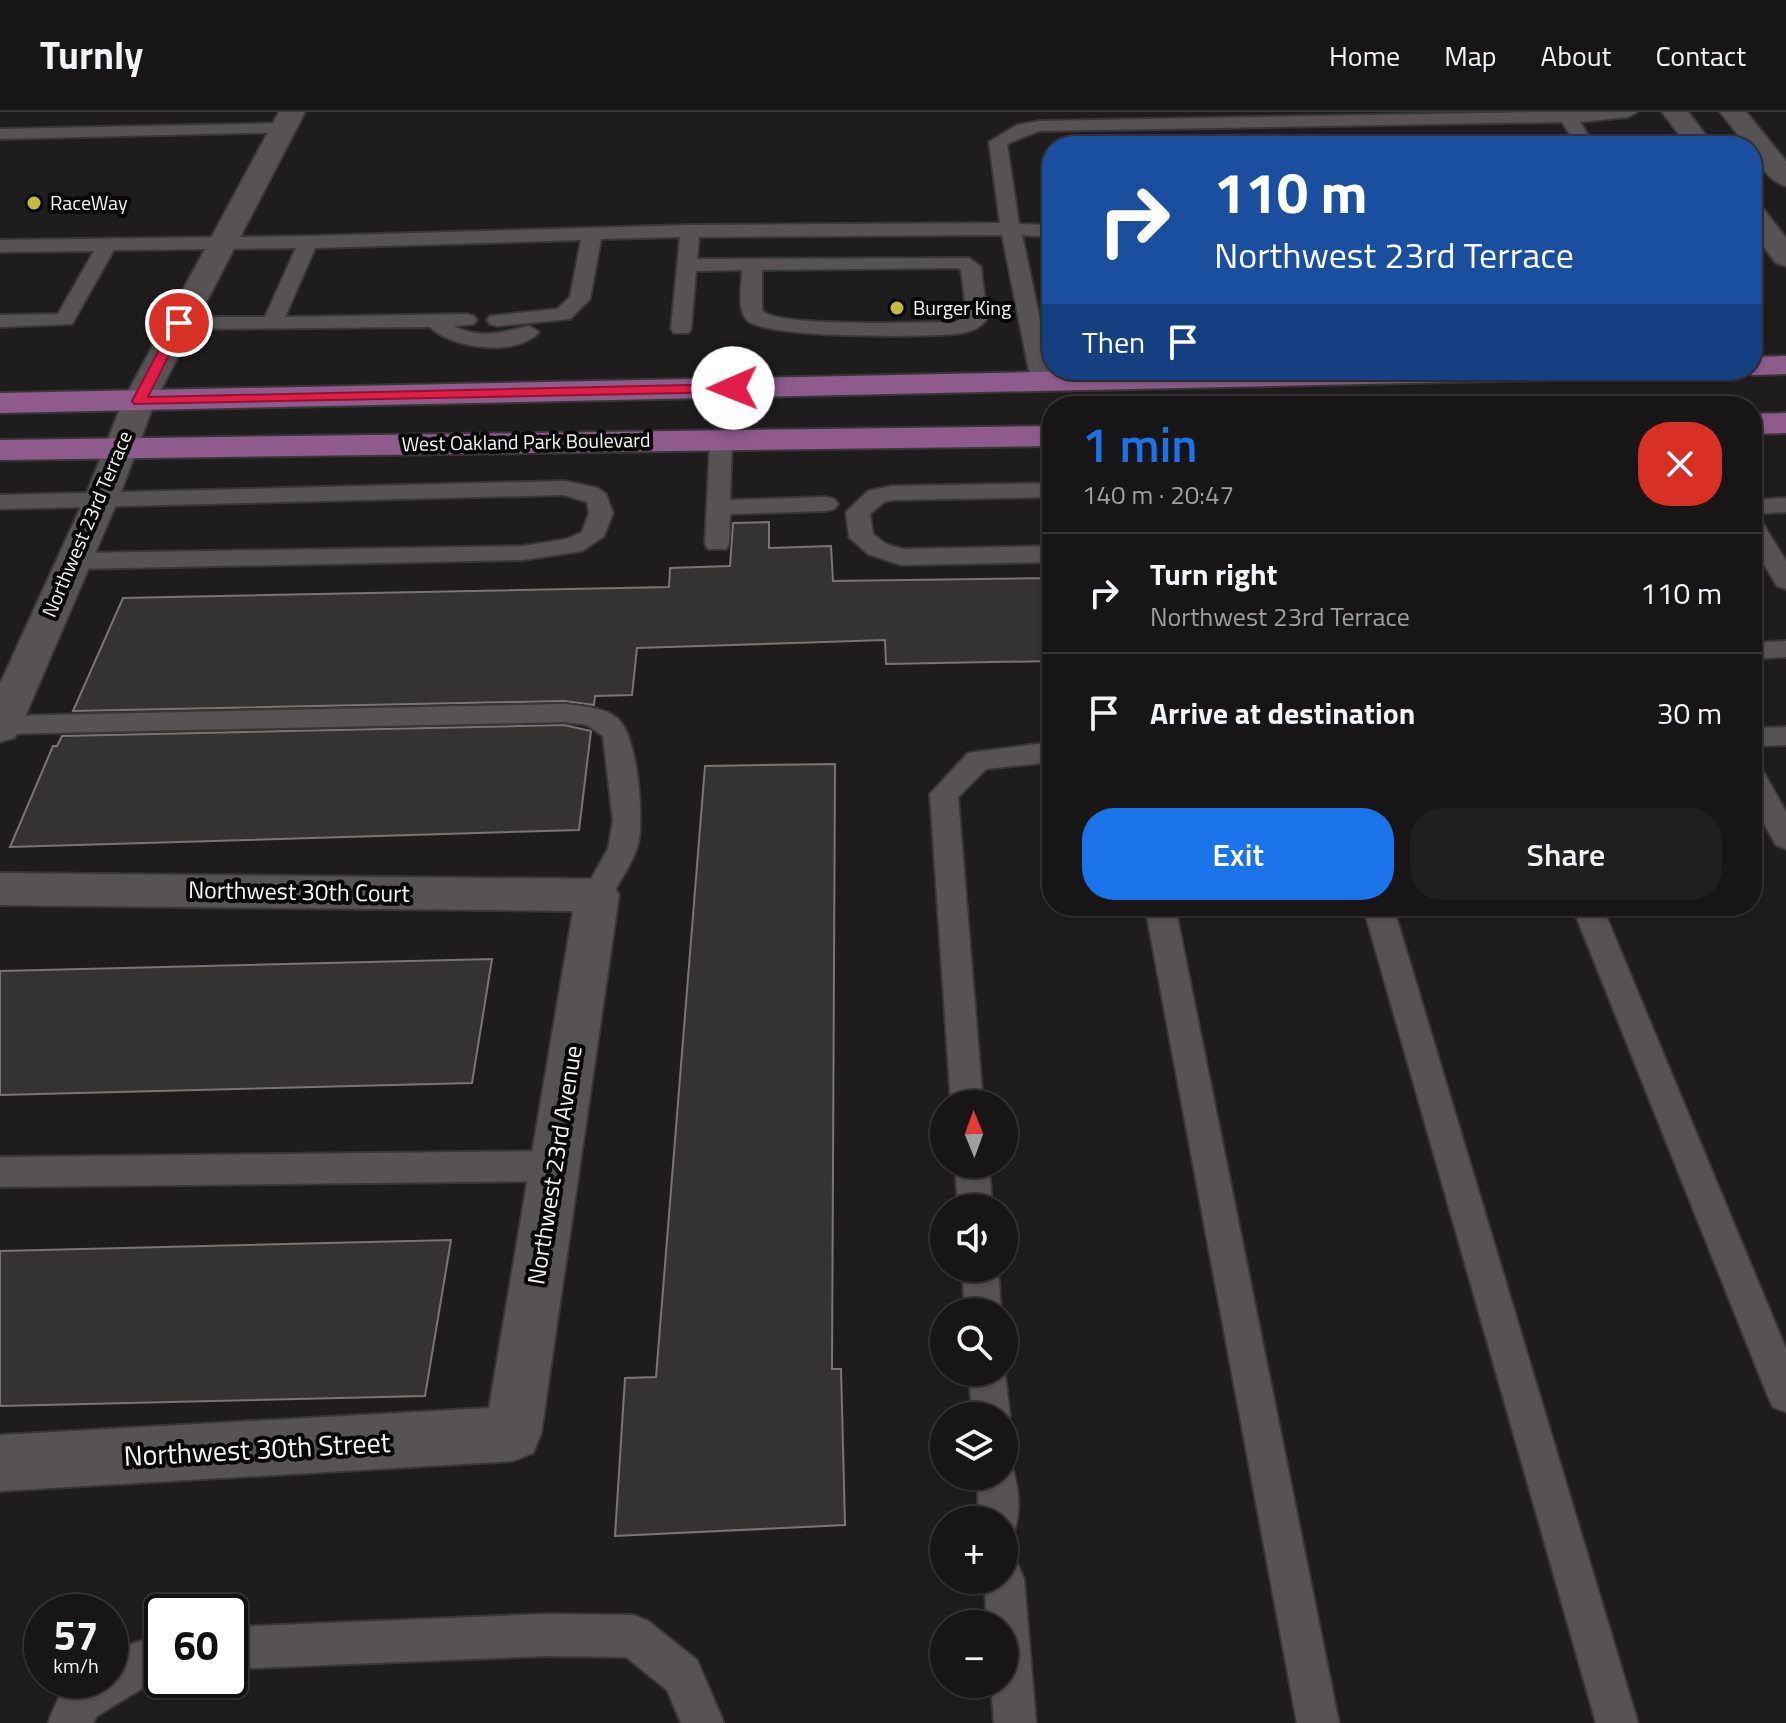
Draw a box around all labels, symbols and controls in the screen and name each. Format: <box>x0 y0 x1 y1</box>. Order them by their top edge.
text: Turnly <box>40 26 143 84</box>
text: Home <box>1329 34 1400 77</box>
text: Map <box>1444 34 1497 77</box>
text: About <box>1541 34 1611 77</box>
text: Contact <box>1655 34 1746 77</box>
text: 110 m <box>1214 150 1367 235</box>
icon: right <box>1082 168 1186 272</box>
place label: RaceWay <box>50 187 128 218</box>
marker: RaceWay <box>25 194 43 212</box>
text: Northwest 23rd Terrace <box>1214 227 1574 282</box>
pin <box>145 289 213 357</box>
place label: Burger King <box>913 292 1011 323</box>
marker: Burger King <box>888 299 906 317</box>
icon: arrive <box>157 301 201 345</box>
text: Then <box>1082 319 1145 365</box>
icon: arrive <box>1161 320 1205 364</box>
position arrow <box>691 346 775 430</box>
text: 1 min <box>1082 408 1197 481</box>
button: close <box>1638 422 1722 506</box>
street label: West Oakland Park Boulevard <box>401 424 651 459</box>
street label: Northwest 23rd Terrace <box>33 426 140 622</box>
text: 140 m · 20:47 <box>1082 475 1234 514</box>
text: Turn right <box>1150 551 1278 597</box>
text: 110 m <box>1640 570 1722 616</box>
icon: right <box>1082 571 1126 615</box>
text: Northwest 23rd Terrace <box>1150 597 1410 636</box>
text: Arrive at destination <box>1150 690 1415 736</box>
text: 30 m <box>1657 690 1722 736</box>
icon: arrive <box>1082 691 1126 735</box>
button: Exit <box>1082 808 1394 900</box>
button: Share <box>1410 808 1722 900</box>
street label: Northwest 30th Court <box>188 871 411 911</box>
street label: Northwest 23rd Avenue <box>517 1043 591 1287</box>
north arrow <box>930 1090 1018 1178</box>
map controls <box>930 1090 1018 1698</box>
button: sound <box>930 1194 1018 1282</box>
button: search <box>930 1298 1018 1386</box>
button: layers <box>930 1402 1018 1490</box>
street label: Northwest 30th Street <box>123 1420 392 1477</box>
button: + <box>930 1506 1018 1594</box>
speed limit sign: 60 <box>144 1594 248 1698</box>
text: 57 <box>54 1605 98 1666</box>
button: − <box>930 1610 1018 1698</box>
text: km/h <box>53 1650 99 1681</box>

